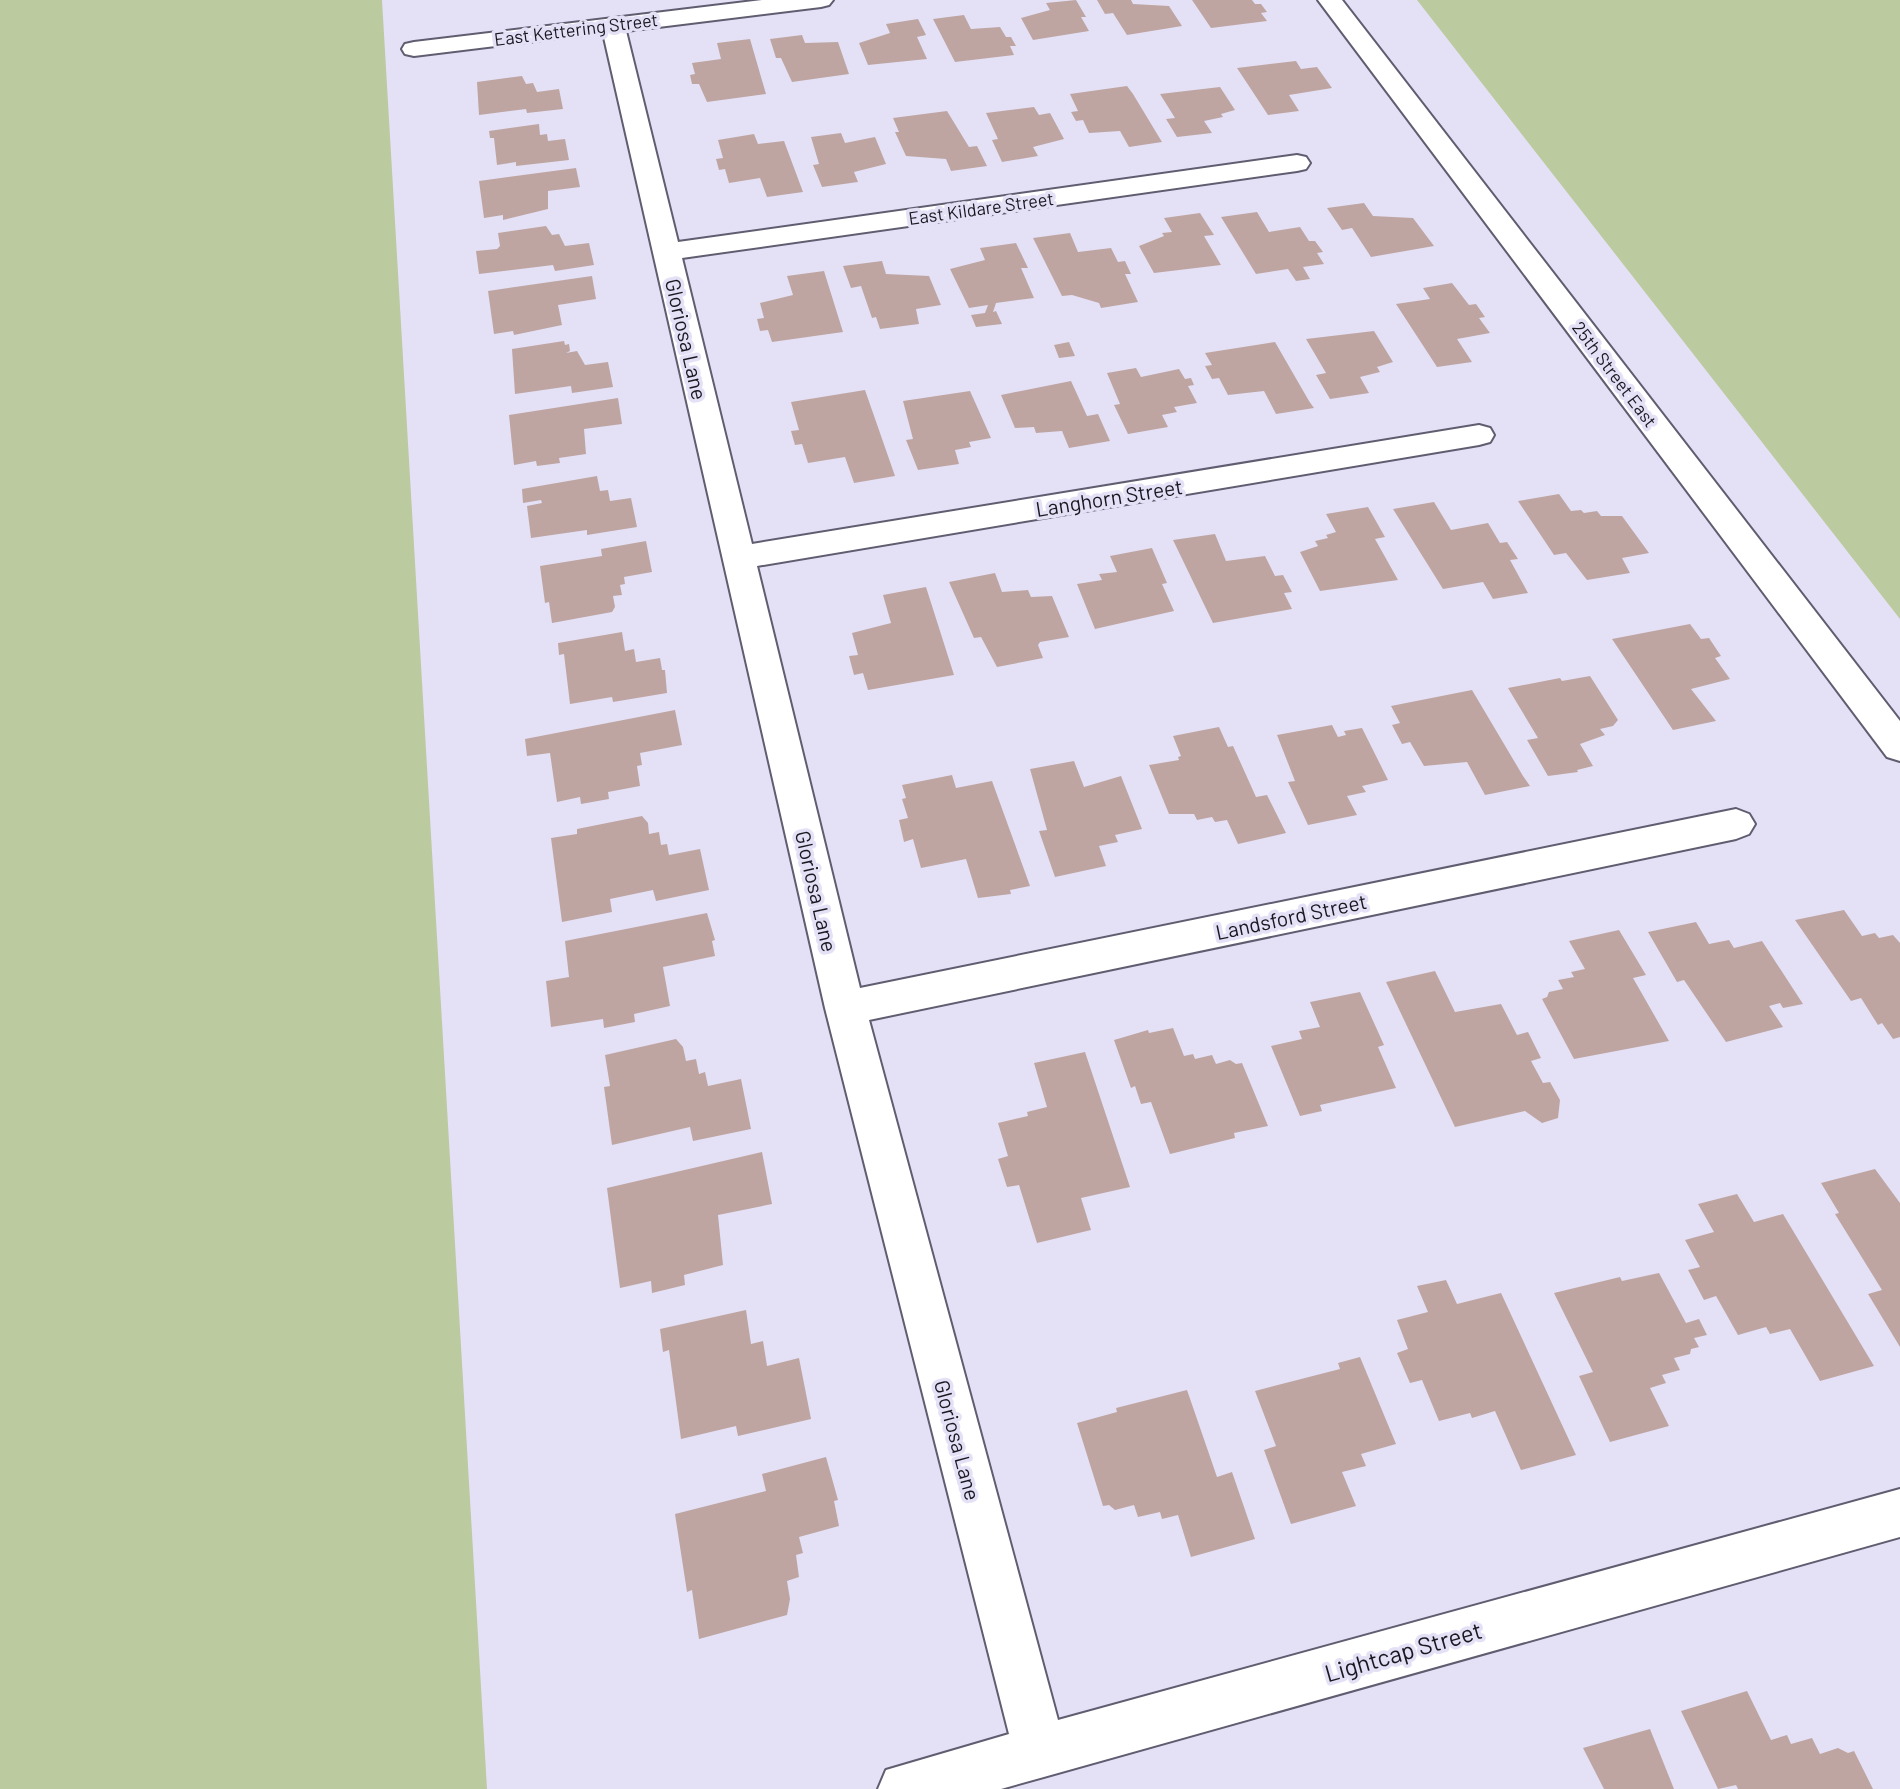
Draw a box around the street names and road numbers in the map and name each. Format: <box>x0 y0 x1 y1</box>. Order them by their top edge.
street label: East Kettering Street <box>493 8 659 50</box>
street label: East Kildare Street <box>907 187 1055 229</box>
street label: Gloriosa Lane <box>661 276 713 402</box>
street label: 25th Street East <box>1568 317 1662 431</box>
street label: Langhorn Street <box>1034 473 1184 521</box>
street label: Gloriosa Lane <box>791 828 843 954</box>
street label: Landsford Street <box>1213 888 1369 944</box>
street label: Gloriosa Lane <box>930 1377 986 1503</box>
street label: Lightcap Street <box>1321 1615 1485 1687</box>

